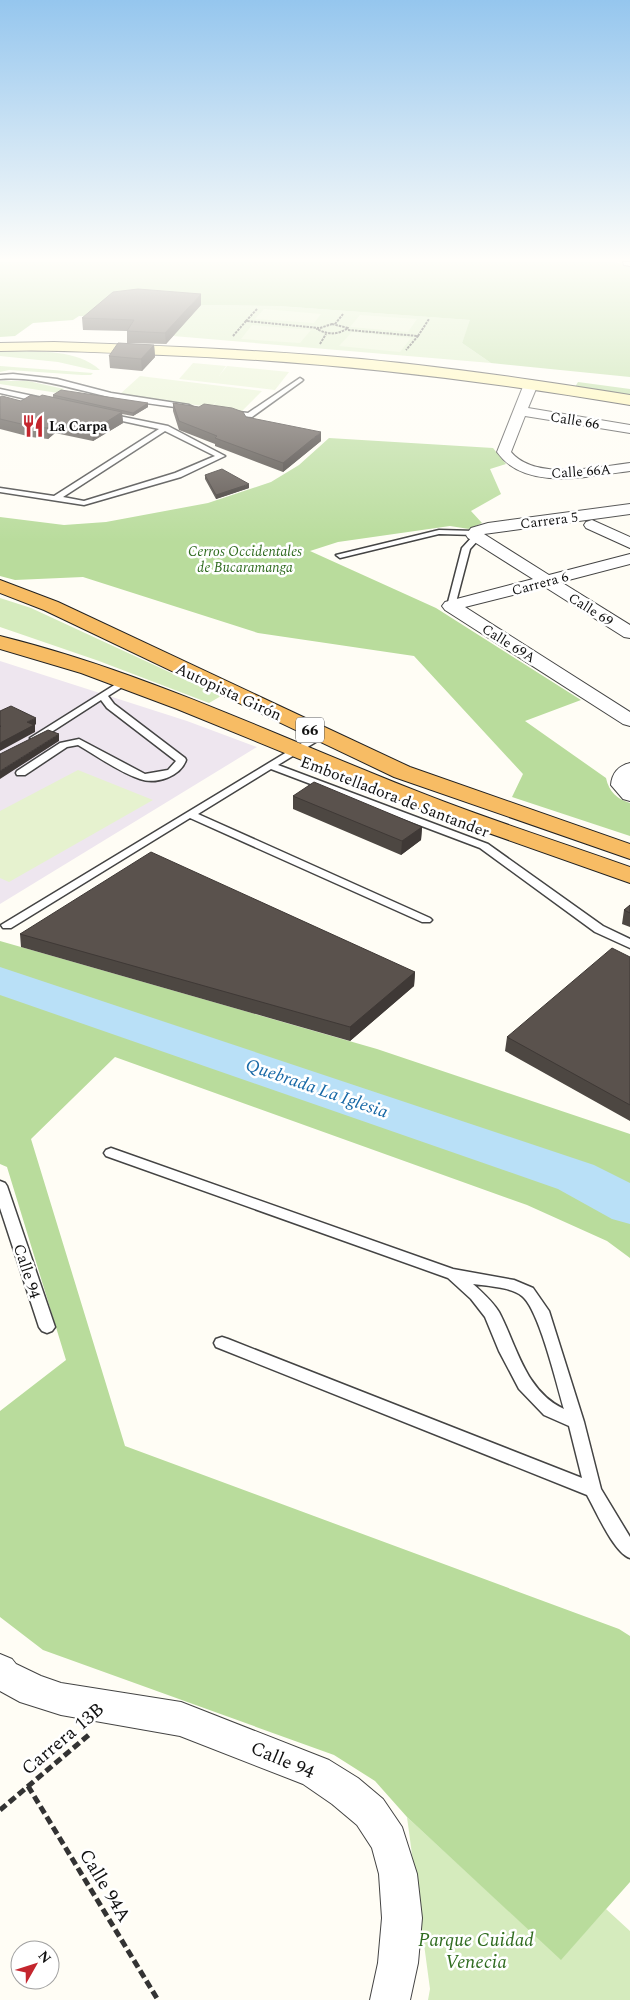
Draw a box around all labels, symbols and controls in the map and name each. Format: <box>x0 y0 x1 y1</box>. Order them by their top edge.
street label: Calle 66 <box>549 406 601 435</box>
restaurant icon: La Carpa <box>20 413 46 439</box>
place label: La Carpa <box>49 416 108 437</box>
street label: Calle 66A <box>550 459 612 484</box>
street label: Carrera 5 <box>519 507 579 534</box>
park label: Cerros Occidentales de Bucaramanga <box>188 541 302 578</box>
street label: Carrera 6 <box>509 566 571 601</box>
street label: Calle 69 <box>564 587 617 631</box>
street label: Calle 69A <box>478 619 540 668</box>
street label: Autopista Girón <box>171 657 286 727</box>
road number: 66 <box>296 718 324 742</box>
street label: Embotelladora de Santander <box>297 750 493 844</box>
water label: Quebrada La Iglesia <box>242 1051 392 1126</box>
street label: Calle 94 <box>7 1241 47 1302</box>
street label: Carrera 13B <box>15 1696 111 1783</box>
street label: Calle 94 <box>246 1734 319 1787</box>
street label: Calle 94A <box>71 1843 138 1928</box>
park label: Parque Cuidad Venecia <box>418 1926 534 1977</box>
north arrow <box>10 1940 60 1990</box>
text: N <box>33 1946 56 1968</box>

